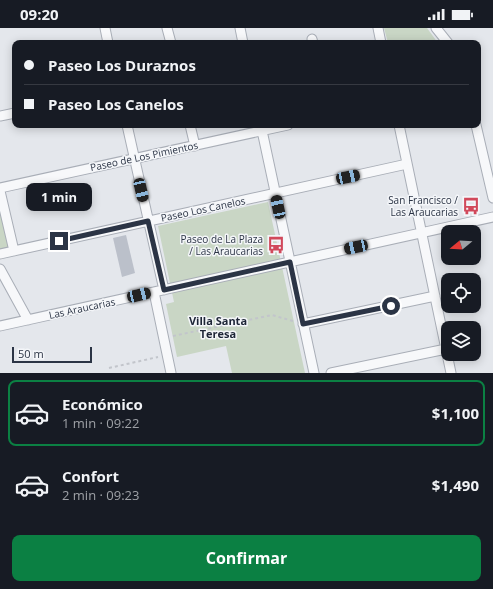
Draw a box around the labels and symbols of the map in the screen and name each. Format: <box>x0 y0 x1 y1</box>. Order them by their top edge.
street label: Paseo de Los Pimientos <box>89 138 199 174</box>
car <box>335 169 361 185</box>
car <box>132 177 150 203</box>
callout: 1 min <box>26 183 92 211</box>
street label: Paseo Los Canelos <box>159 193 247 225</box>
place label: San Francisco / Las Araucarias <box>388 193 458 219</box>
car <box>270 194 286 220</box>
bus stop icon: San Francisco / Las Araucarias <box>461 196 481 216</box>
north arrow <box>441 225 481 265</box>
route end <box>50 232 68 250</box>
place label: Paseo de La Plaza / Las Araucarias <box>180 232 263 258</box>
bus stop icon: Paseo de La Plaza / Las Araucarias <box>266 235 286 255</box>
car <box>343 239 369 255</box>
car <box>126 286 152 304</box>
street label: Las Araucarias <box>48 294 117 322</box>
route start <box>382 297 400 315</box>
district label: Villa Santa Teresa <box>189 313 247 341</box>
scale bar <box>12 345 92 364</box>

